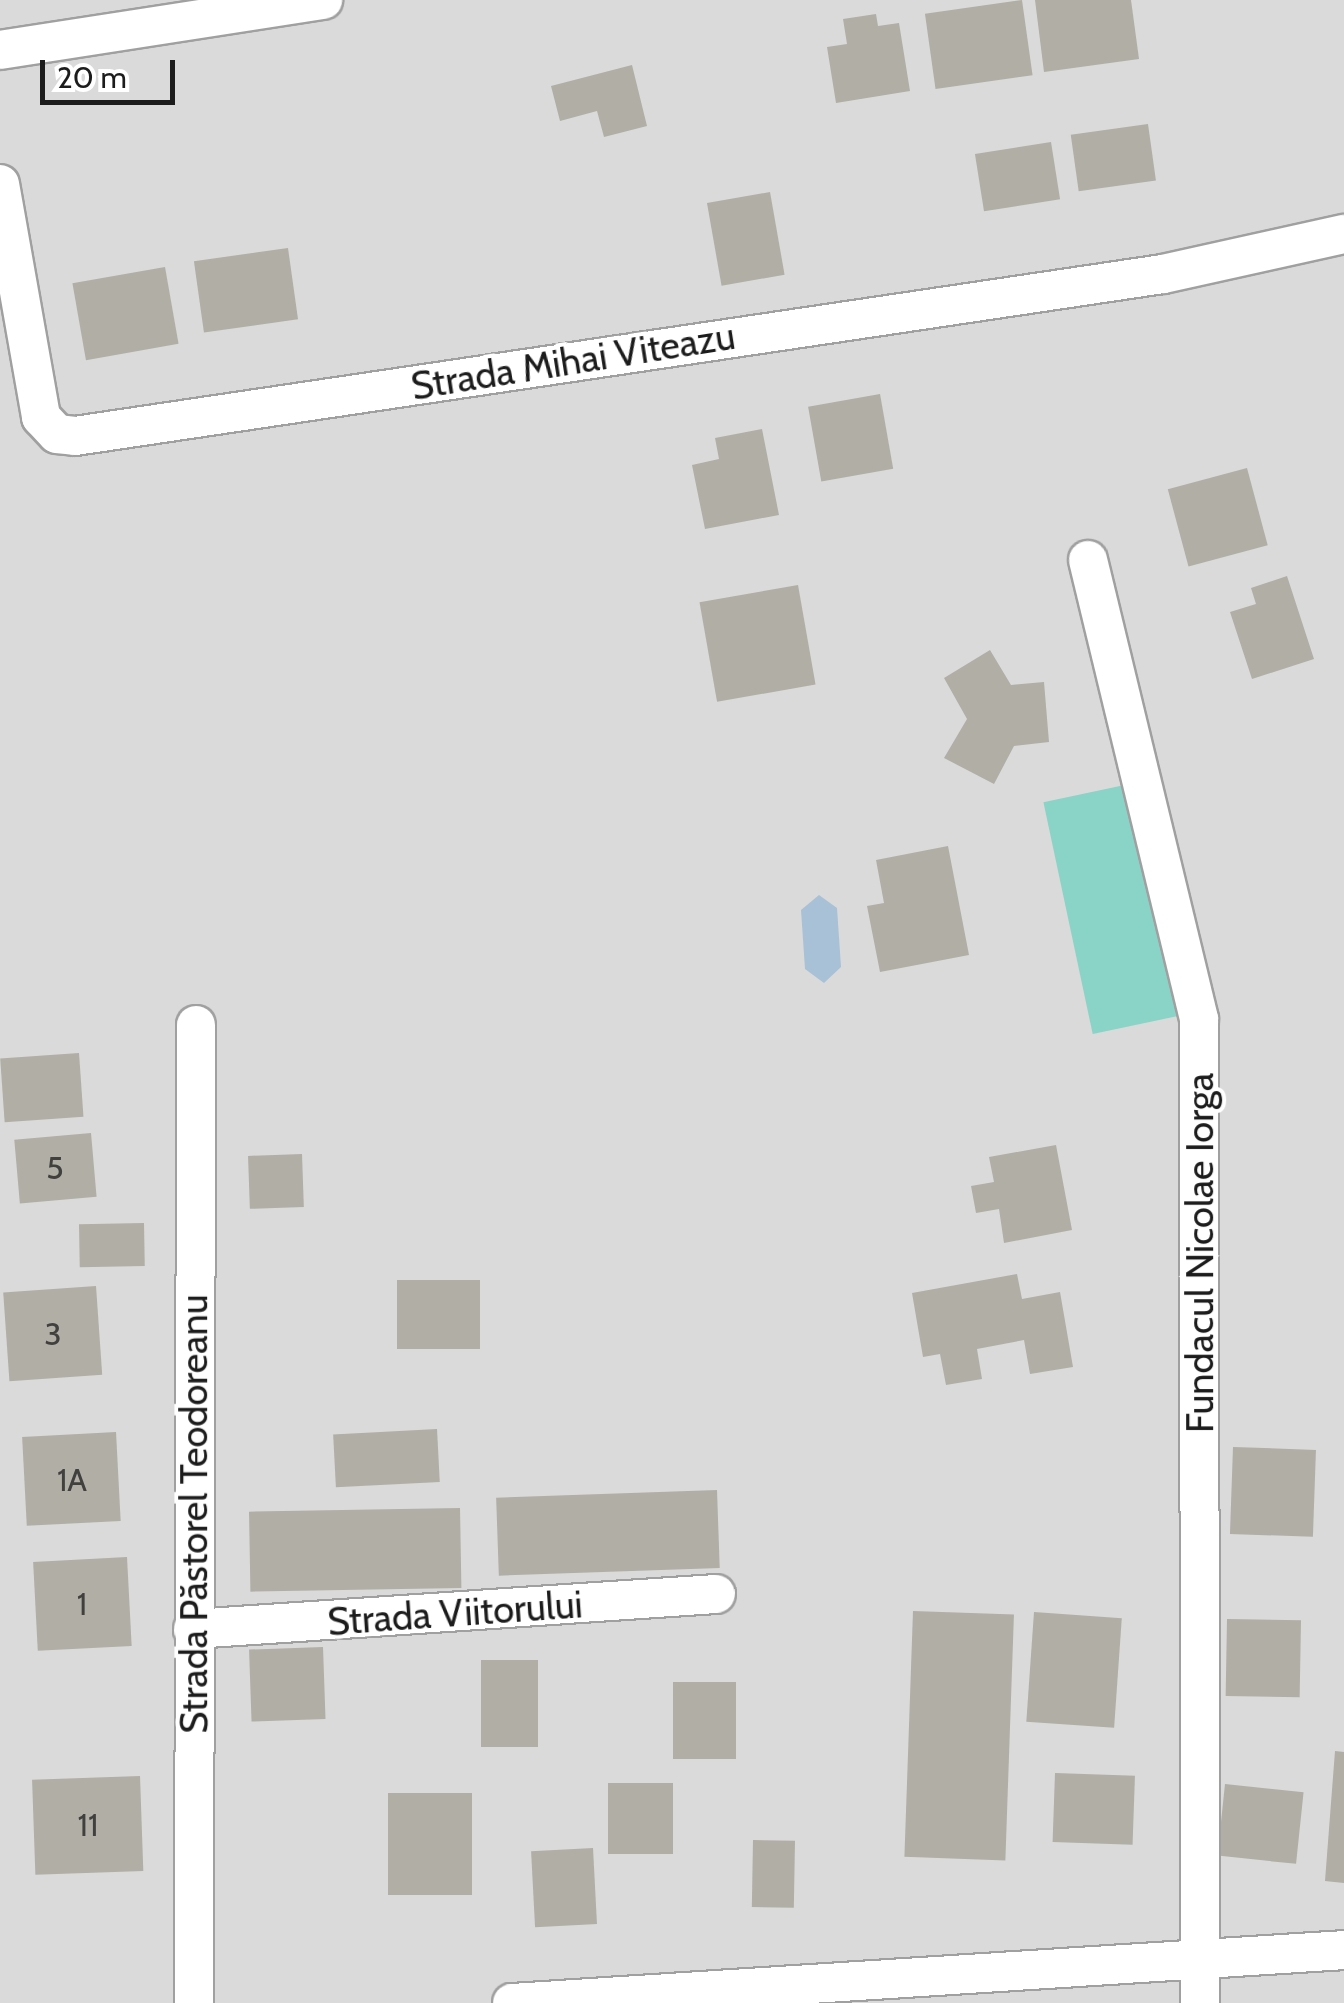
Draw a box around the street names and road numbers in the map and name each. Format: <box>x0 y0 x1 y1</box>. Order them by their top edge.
street label: Strada Mihai Viteazu <box>408 313 738 409</box>
street label: Fundacul Nicolae Iorga <box>1177 1073 1223 1433</box>
street label: Strada Păstorel Teodoreanu <box>171 1294 217 1734</box>
street label: Strada Viitorului <box>326 1581 584 1645</box>

